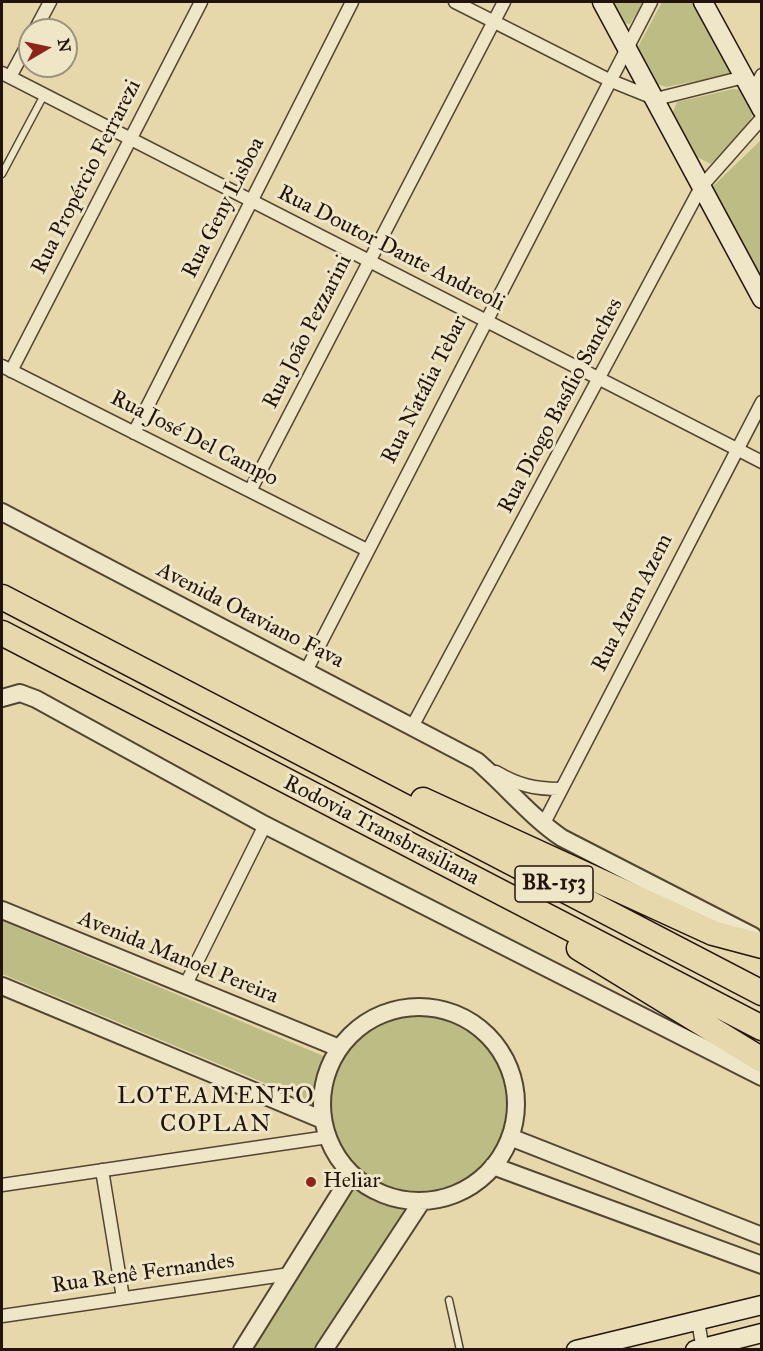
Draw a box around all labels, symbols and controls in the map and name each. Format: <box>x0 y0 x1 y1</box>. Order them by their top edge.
north arrow <box>18 18 78 78</box>
text: N <box>54 37 75 54</box>
street label: Rua Propércio Ferrarezi <box>26 75 148 279</box>
street label: Rua Geny Lisboa <box>177 133 271 283</box>
street label: Rua Doutor Dante Andreoli <box>273 180 509 318</box>
street label: Rua João Pezzarini <box>258 251 358 413</box>
street label: Rua Diogo Basílio Sanches <box>493 294 629 518</box>
street label: Rua Natália Tebar <box>376 312 474 468</box>
street label: Rua José Del Campo <box>106 385 282 493</box>
street label: Rua Azem Azem <box>587 530 679 676</box>
street label: Avenida Otaviano Fava <box>152 557 348 675</box>
street label: Rodovia Transbrasiliana <box>279 770 483 892</box>
road number: BR-153 <box>515 866 593 902</box>
street label: Avenida Manoel Pereira <box>74 906 282 1010</box>
district label: LOTEAMENTO COPLAN <box>117 1083 315 1139</box>
place label: Heliar <box>323 1169 381 1195</box>
marker: Heliar <box>304 1175 318 1189</box>
street label: Rua Renê Fernandes <box>50 1248 236 1300</box>

